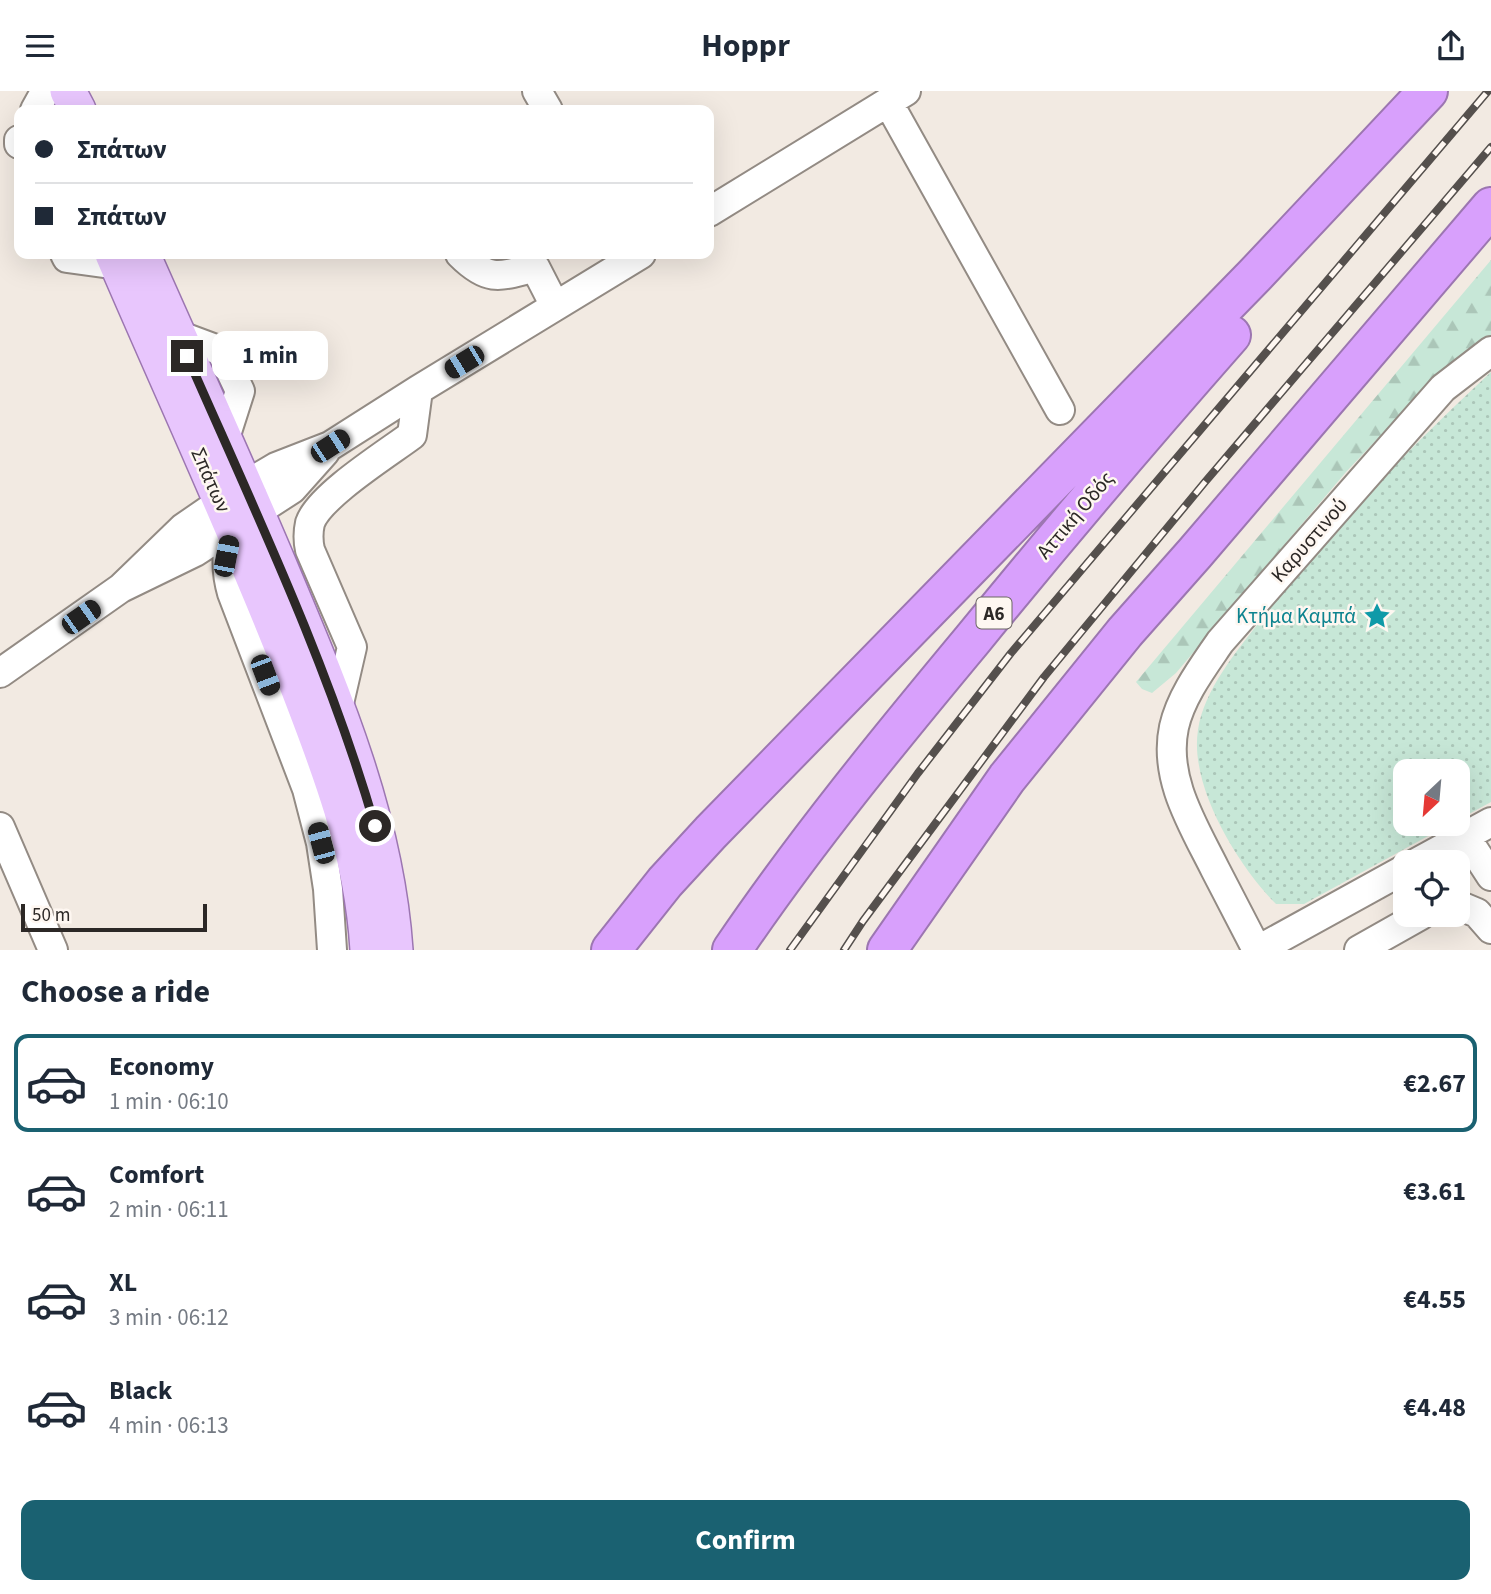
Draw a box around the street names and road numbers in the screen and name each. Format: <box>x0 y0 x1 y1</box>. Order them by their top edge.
street label: Σπάτων <box>183 443 239 517</box>
street label: Αττική Οδός <box>1029 465 1121 565</box>
street label: Καρυστινού <box>1264 491 1354 589</box>
road number: Α6 <box>976 597 1012 629</box>

